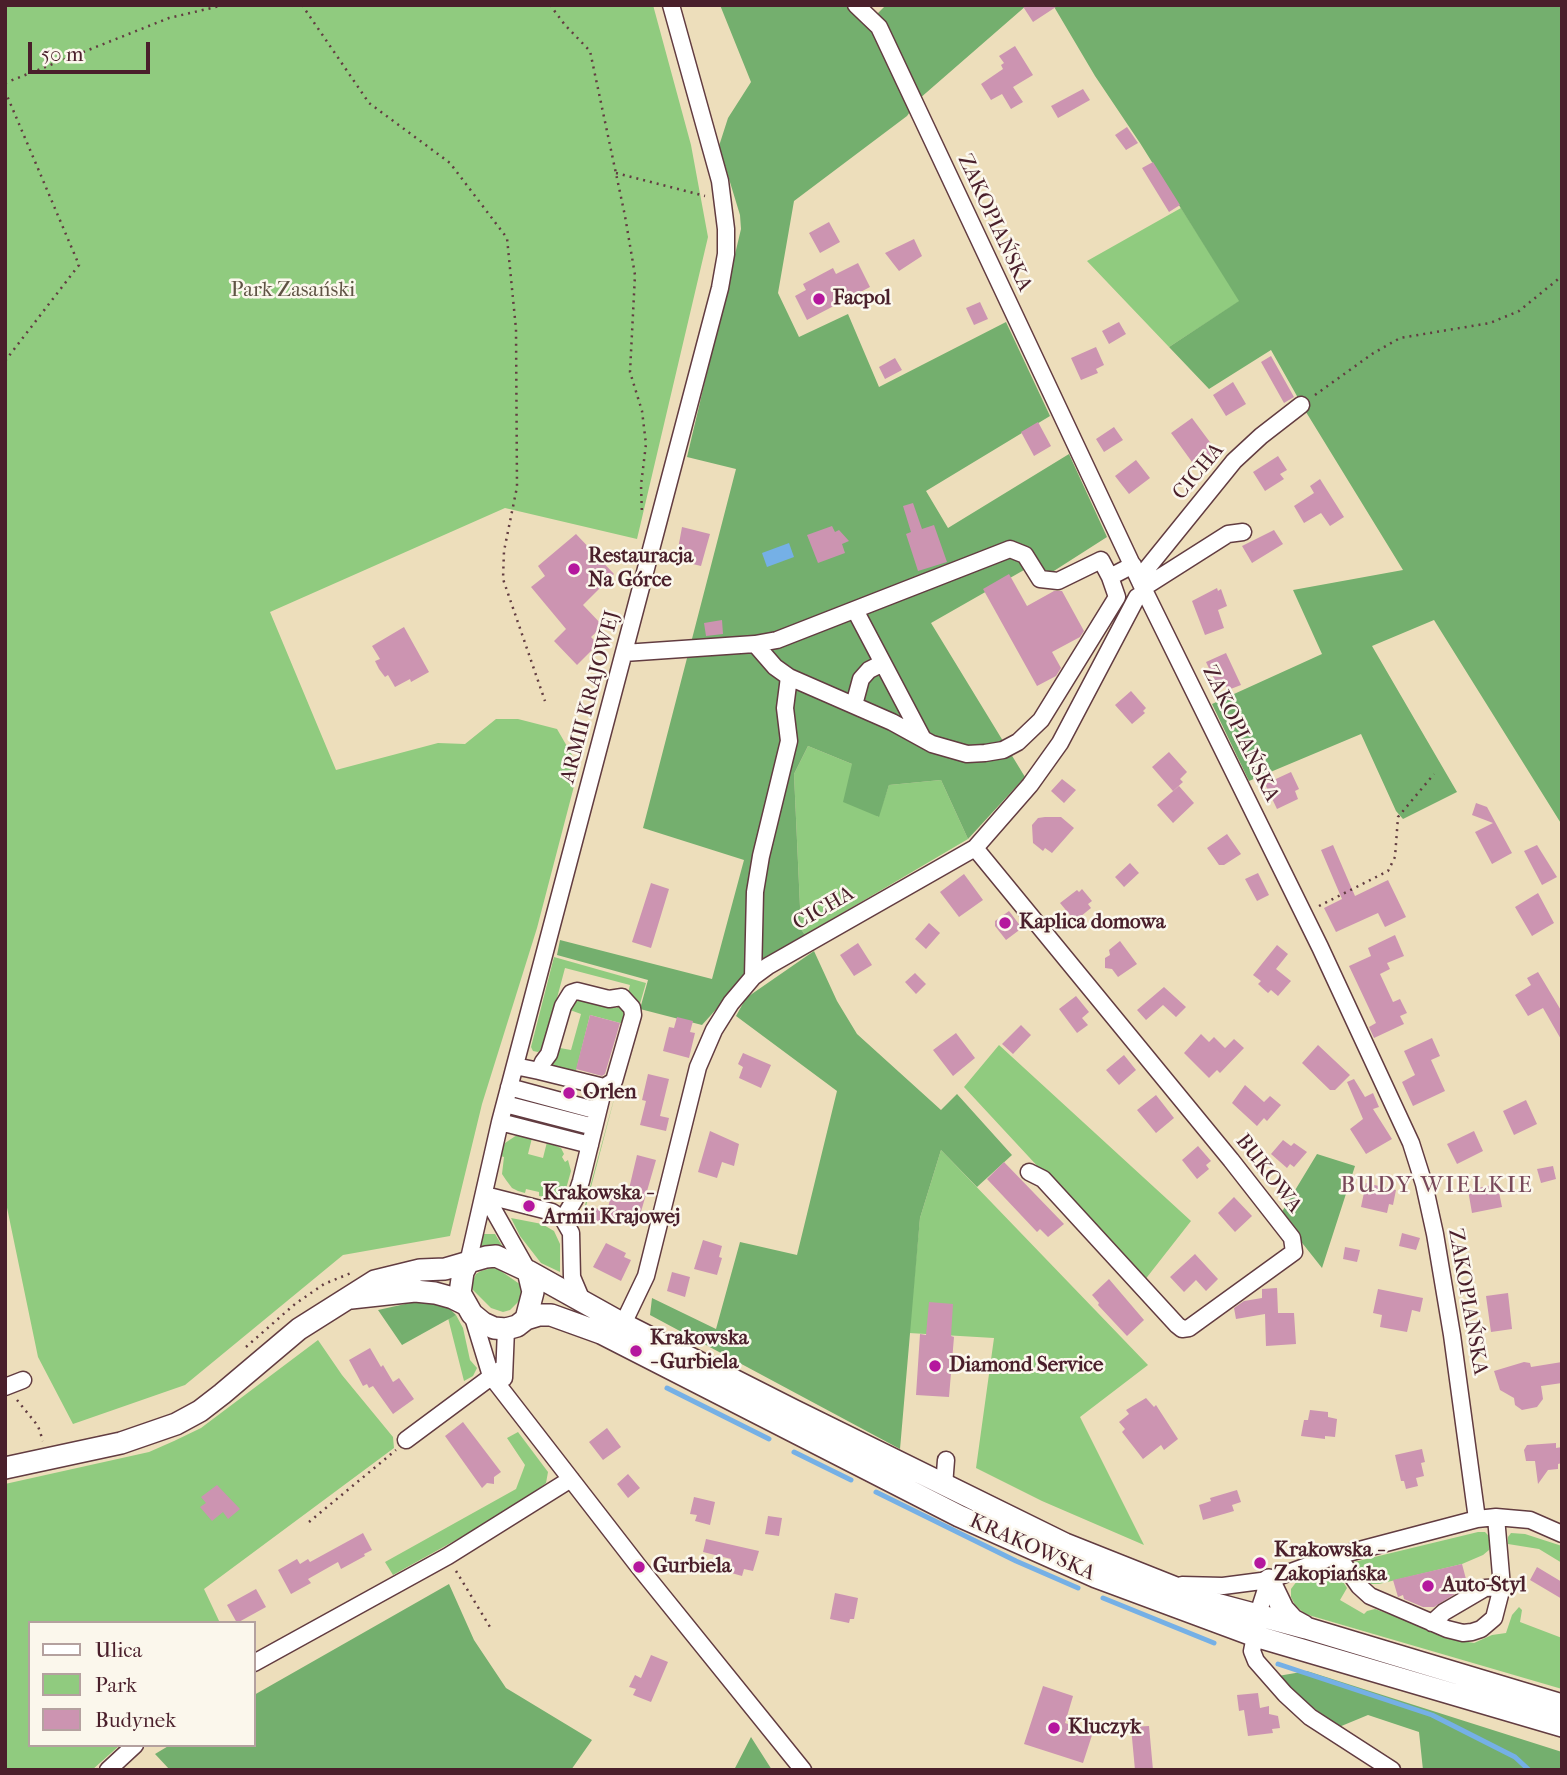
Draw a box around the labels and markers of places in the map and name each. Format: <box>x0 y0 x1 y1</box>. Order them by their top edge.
place label: Facpol <box>833 286 891 312</box>
marker: Facpol <box>811 291 827 307</box>
place label: Restauracja Na Górce <box>588 544 693 594</box>
marker: Restauracja Na Górce <box>566 561 582 577</box>
place label: Kaplica domowa <box>1019 910 1165 936</box>
marker: Kaplica domowa <box>997 915 1013 931</box>
place label: Orlen <box>583 1080 637 1106</box>
marker: Orlen <box>561 1085 577 1101</box>
place label: Krakowska - Armii Krajowej <box>543 1181 680 1231</box>
marker: Krakowska - Armii Krajowej <box>521 1198 537 1214</box>
place label: Krakowska - Gurbiela <box>650 1326 748 1376</box>
marker: Krakowska - Gurbiela <box>628 1343 644 1359</box>
place label: Diamond Service <box>949 1353 1103 1379</box>
marker: Diamond Service <box>927 1358 943 1374</box>
place label: Krakowska - Zakopiańska <box>1274 1538 1387 1588</box>
place label: Gurbiela <box>653 1554 731 1580</box>
marker: Krakowska - Zakopiańska <box>1252 1555 1268 1571</box>
marker: Gurbiela <box>631 1559 647 1575</box>
place label: Auto-Styl <box>1442 1573 1526 1599</box>
marker: Auto-Styl <box>1420 1578 1436 1594</box>
place label: Kluczyk <box>1068 1715 1141 1741</box>
marker: Kluczyk <box>1046 1720 1062 1736</box>

